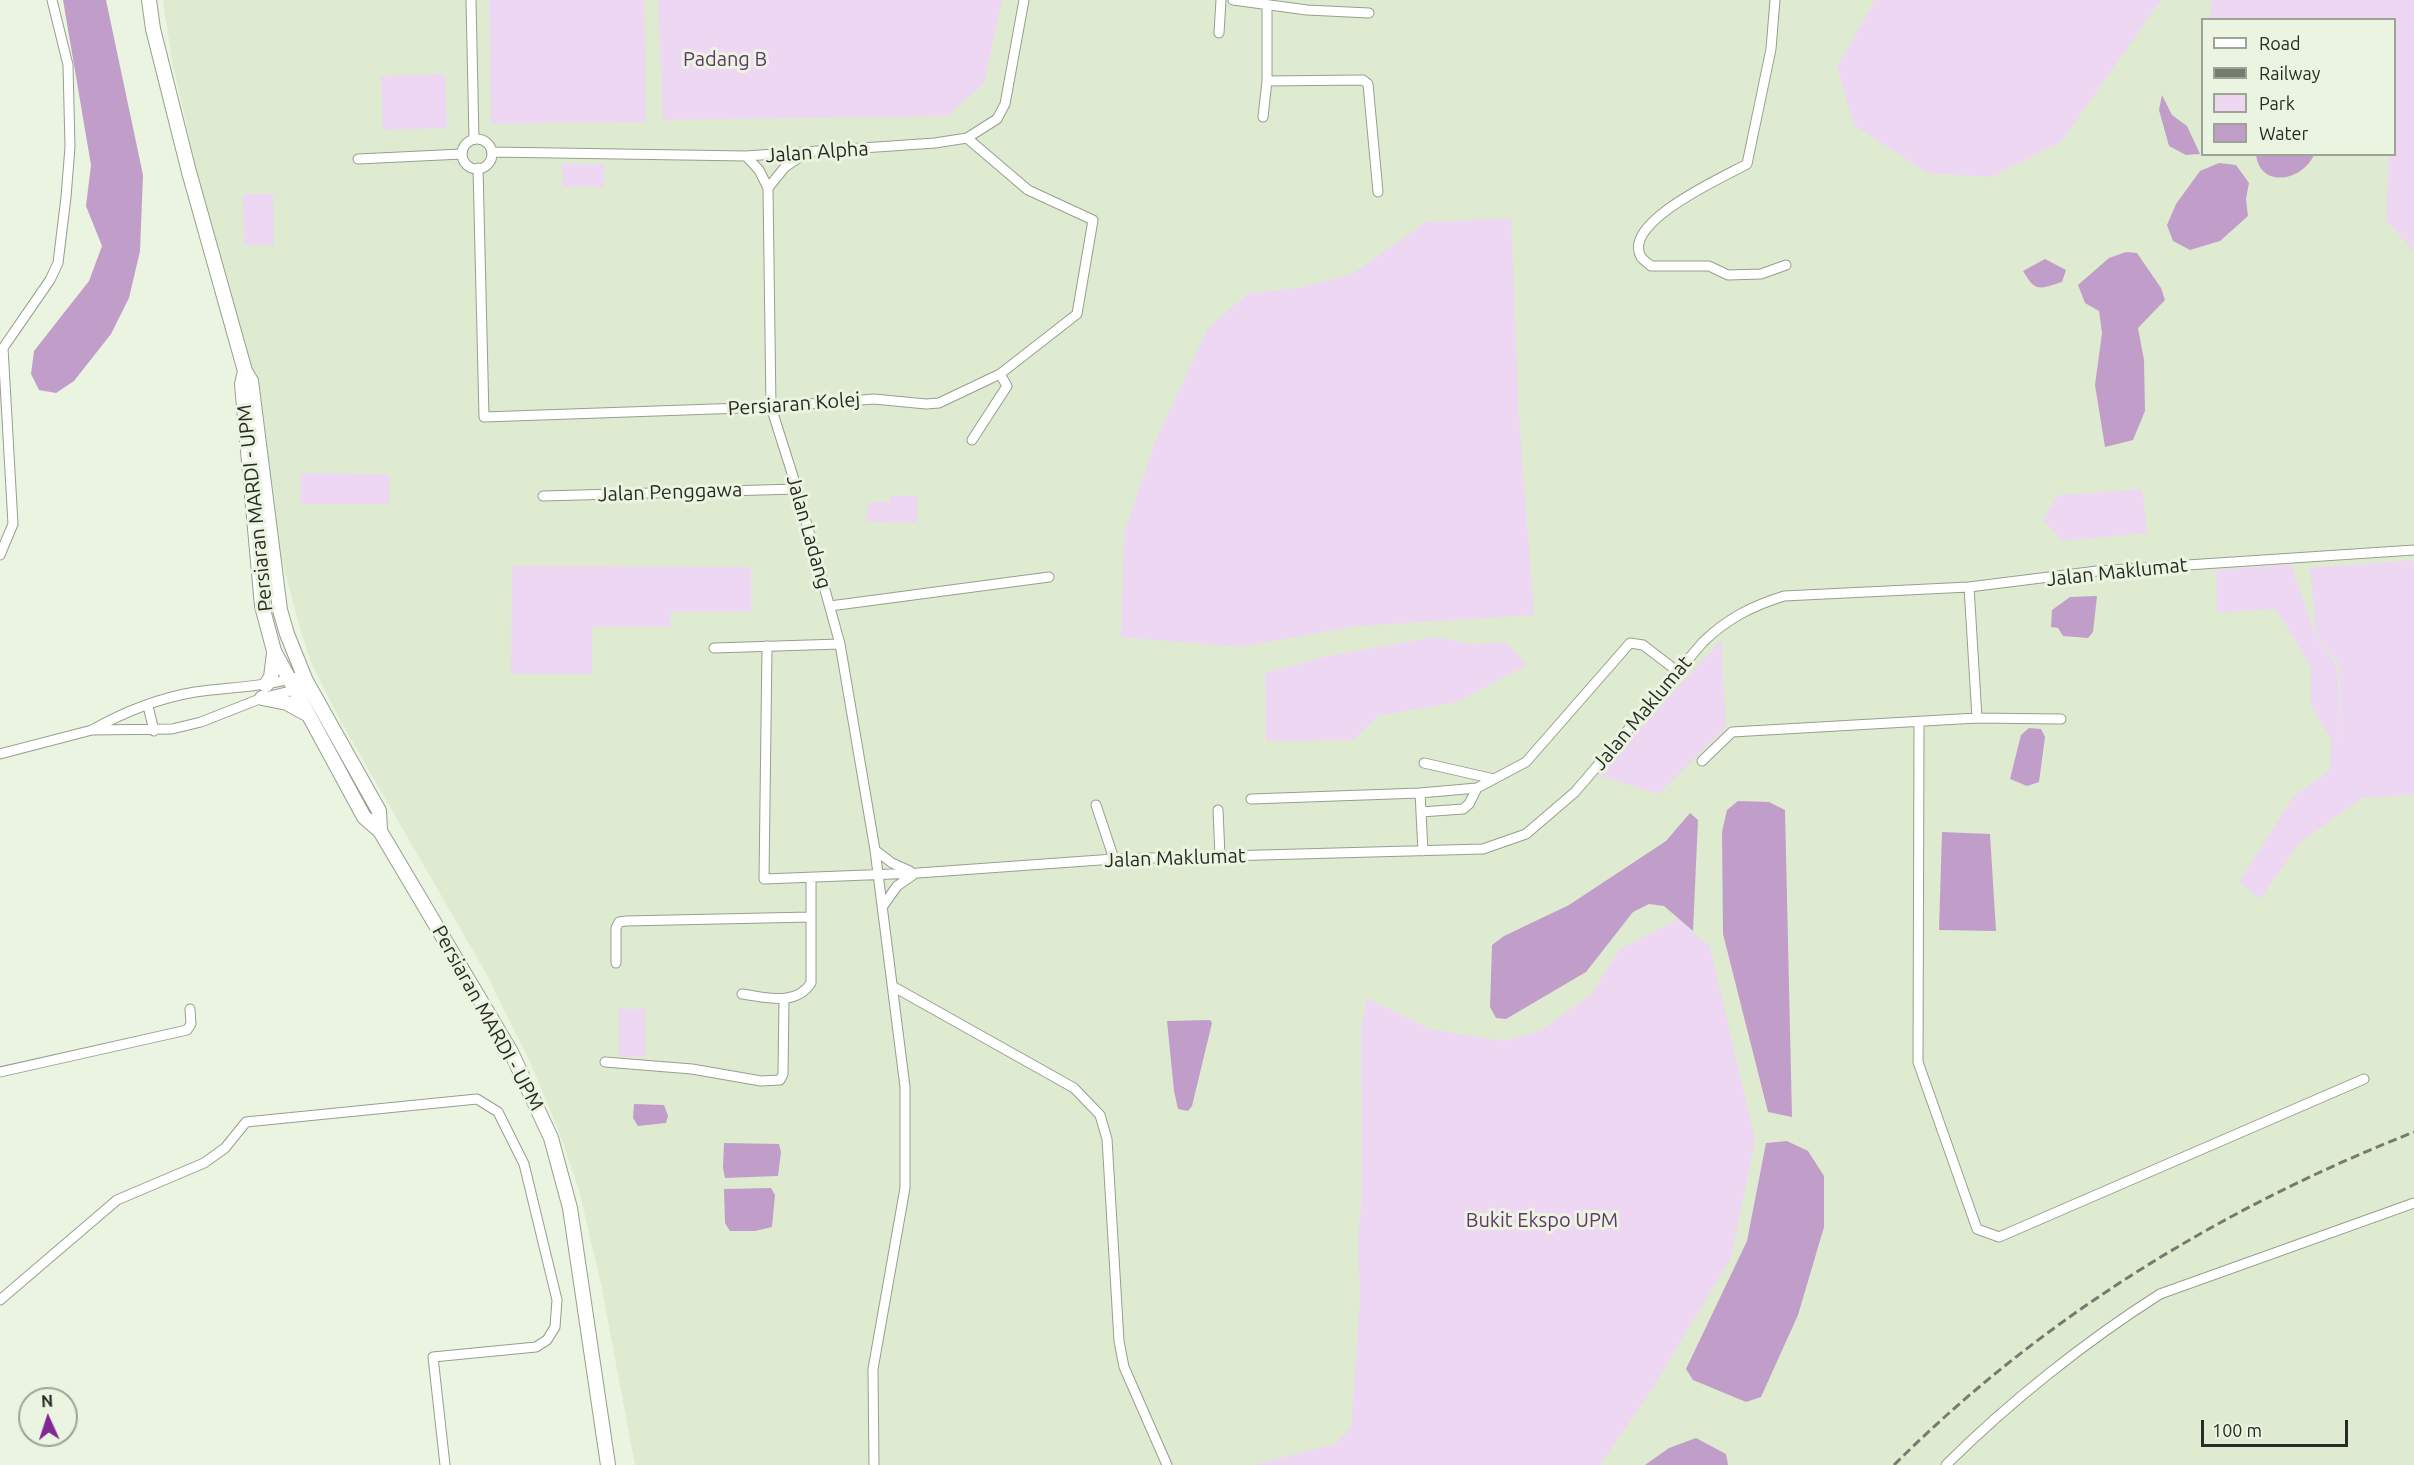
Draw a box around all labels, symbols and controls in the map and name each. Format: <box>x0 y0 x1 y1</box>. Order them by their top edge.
legend <box>2201 18 2396 156</box>
text: Road <box>2259 33 2301 53</box>
park label: Padang B <box>683 47 767 71</box>
text: Railway <box>2259 63 2320 83</box>
text: Park <box>2259 93 2295 113</box>
text: Water <box>2259 123 2308 143</box>
street label: Jalan Alpha <box>765 136 869 168</box>
street label: Persiaran Kolej <box>727 387 861 421</box>
street label: Persiaran MARDI - UPM <box>232 403 278 613</box>
street label: Jalan Ladang <box>781 472 837 592</box>
street label: Jalan Penggawa <box>597 477 743 507</box>
street label: Jalan Maklumat <box>2045 553 2189 591</box>
street label: Jalan Maklumat <box>1587 651 1697 775</box>
street label: Jalan Maklumat <box>1104 844 1246 872</box>
street label: Persiaran MARDI - UPM <box>427 921 549 1115</box>
park label: Bukit Ekspo UPM <box>1466 1208 1618 1232</box>
north arrow <box>18 1387 78 1447</box>
text: N <box>41 1392 54 1410</box>
scale bar <box>2204 1408 2351 1446</box>
text: 100 m <box>2212 1420 2262 1440</box>

